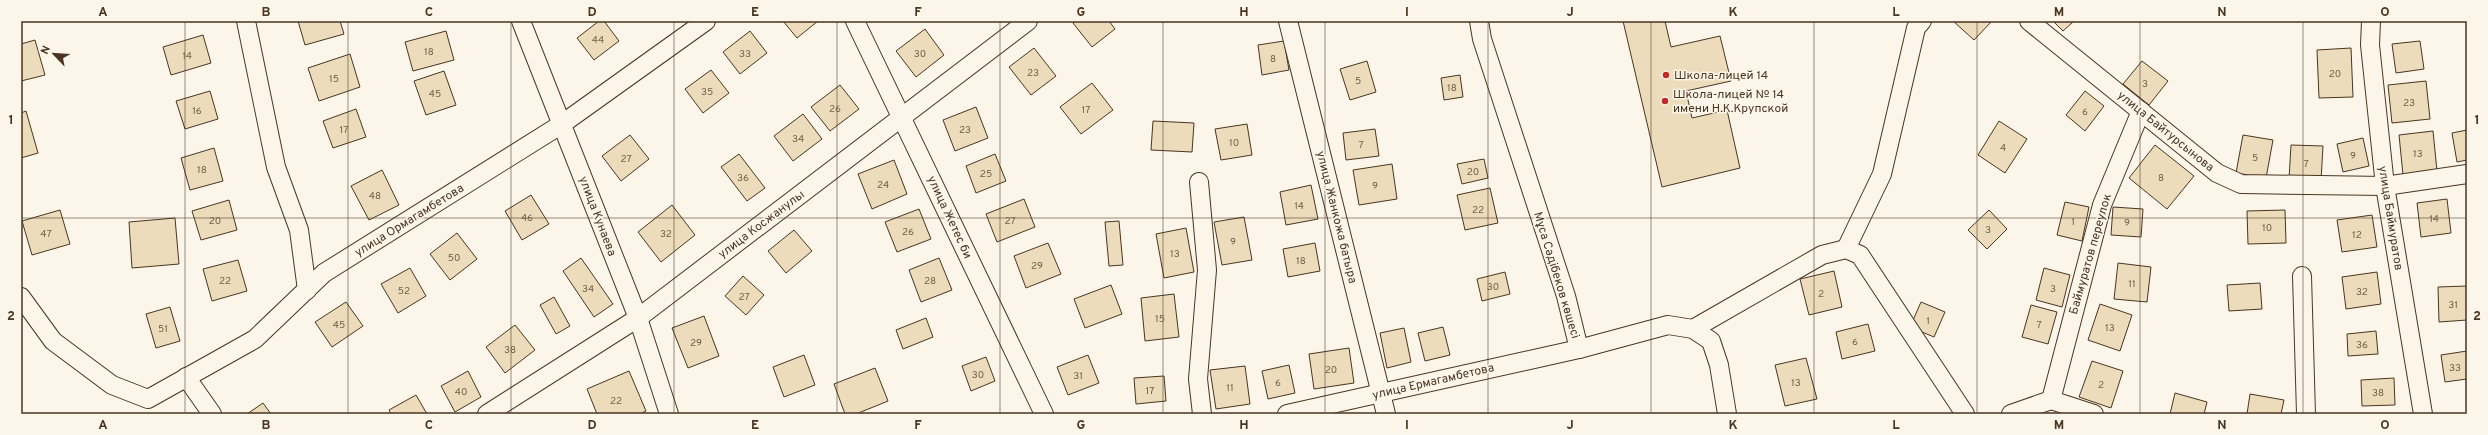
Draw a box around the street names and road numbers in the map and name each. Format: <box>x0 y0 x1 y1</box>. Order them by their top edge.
street label: улица Байтурсынова <box>2114 88 2217 176</box>
street label: улица Жанкожа батыра <box>1312 149 1360 285</box>
street label: улица Баймуратов <box>2374 165 2406 272</box>
street label: улица Жетес би <box>923 173 975 261</box>
street label: улица Кунаева <box>574 174 620 259</box>
street label: улица Ормагамбетова <box>352 181 467 261</box>
street label: улица Косжанулы <box>715 187 808 263</box>
street label: Баймуратов переулок <box>2066 192 2116 317</box>
street label: Мұса Сәдібеков көшесі <box>1529 210 1583 341</box>
street label: улица Ермагамбетова <box>1371 360 1496 404</box>

